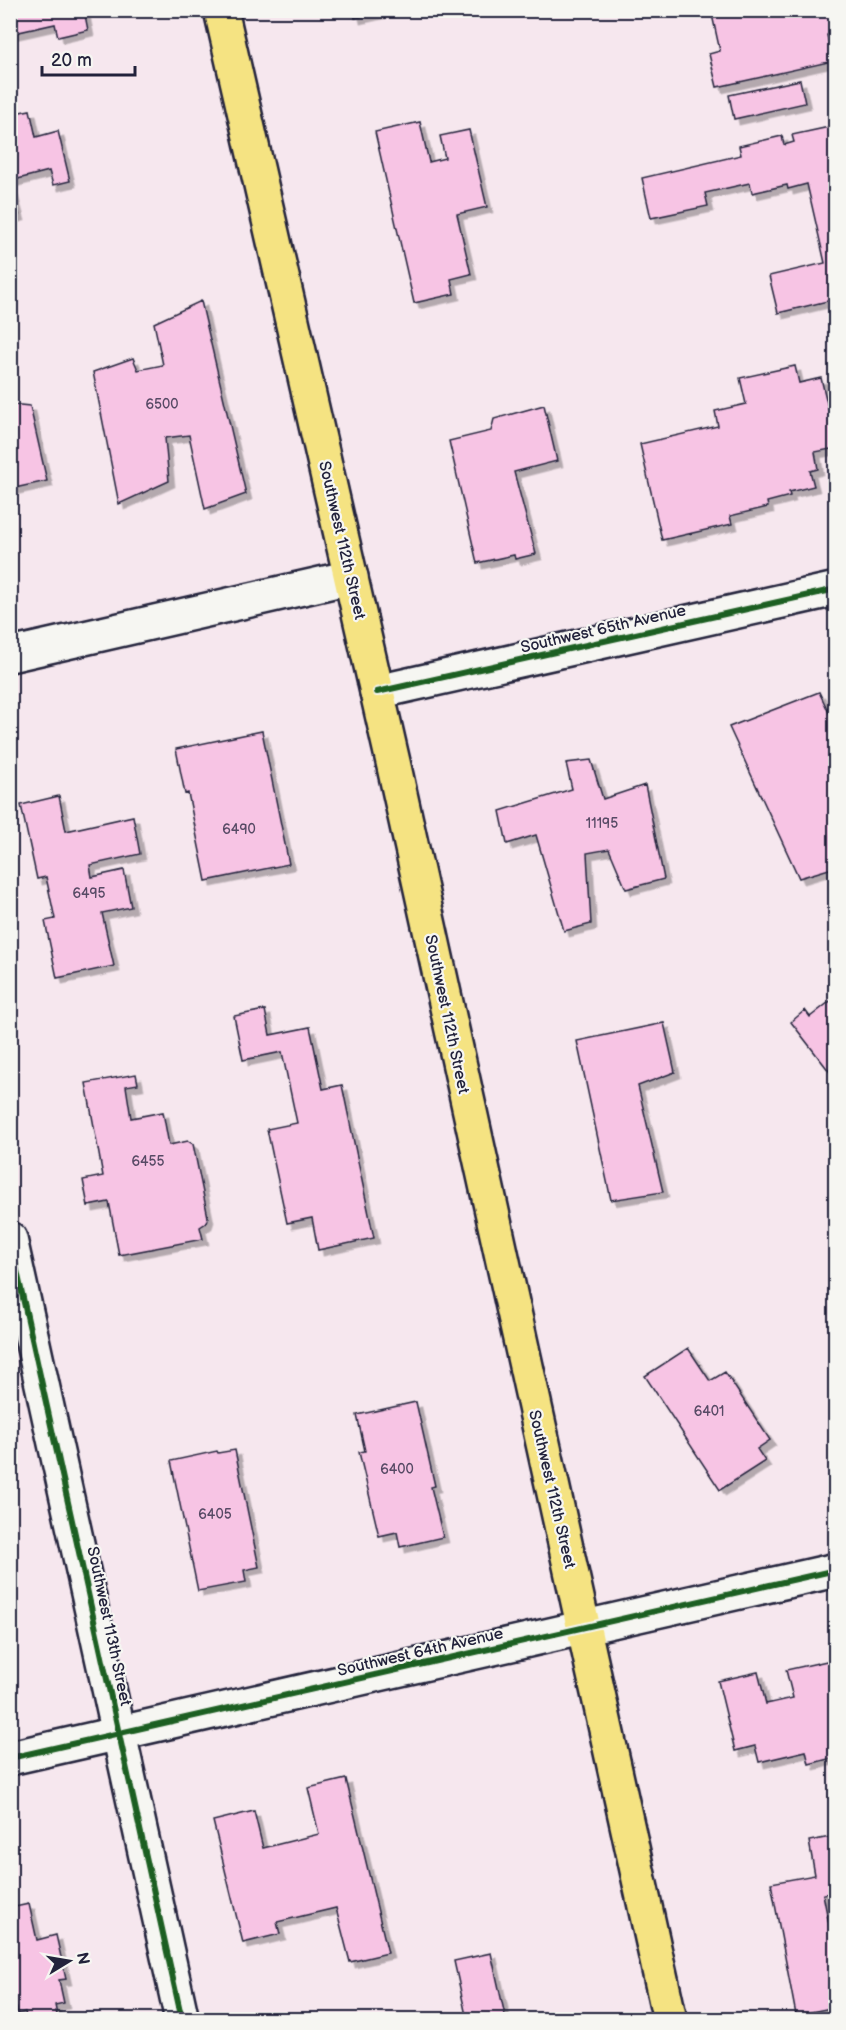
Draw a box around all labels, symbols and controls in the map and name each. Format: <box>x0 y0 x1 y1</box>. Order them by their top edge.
scale bar <box>42 39 135 77</box>
text: 20 m <box>51 50 92 71</box>
house number: 6500 <box>145 396 179 413</box>
street label: Southwest 112th Street <box>314 459 369 621</box>
street label: Southwest 65th Avenue <box>519 601 688 658</box>
house number: 11195 <box>586 815 618 832</box>
house number: 6490 <box>222 821 256 838</box>
house number: 6495 <box>72 885 106 902</box>
street label: Southwest 112th Street <box>420 933 473 1096</box>
house number: 6455 <box>131 1153 165 1170</box>
house number: 6401 <box>694 1403 724 1420</box>
street label: Southwest 112th Street <box>524 1408 579 1570</box>
house number: 6400 <box>380 1461 414 1478</box>
house number: 6405 <box>198 1506 232 1523</box>
street label: Southwest 113th Street <box>82 1545 135 1708</box>
street label: Southwest 64th Avenue <box>336 1624 506 1681</box>
north arrow <box>39 1931 99 1991</box>
text: N <box>72 1951 93 1966</box>

